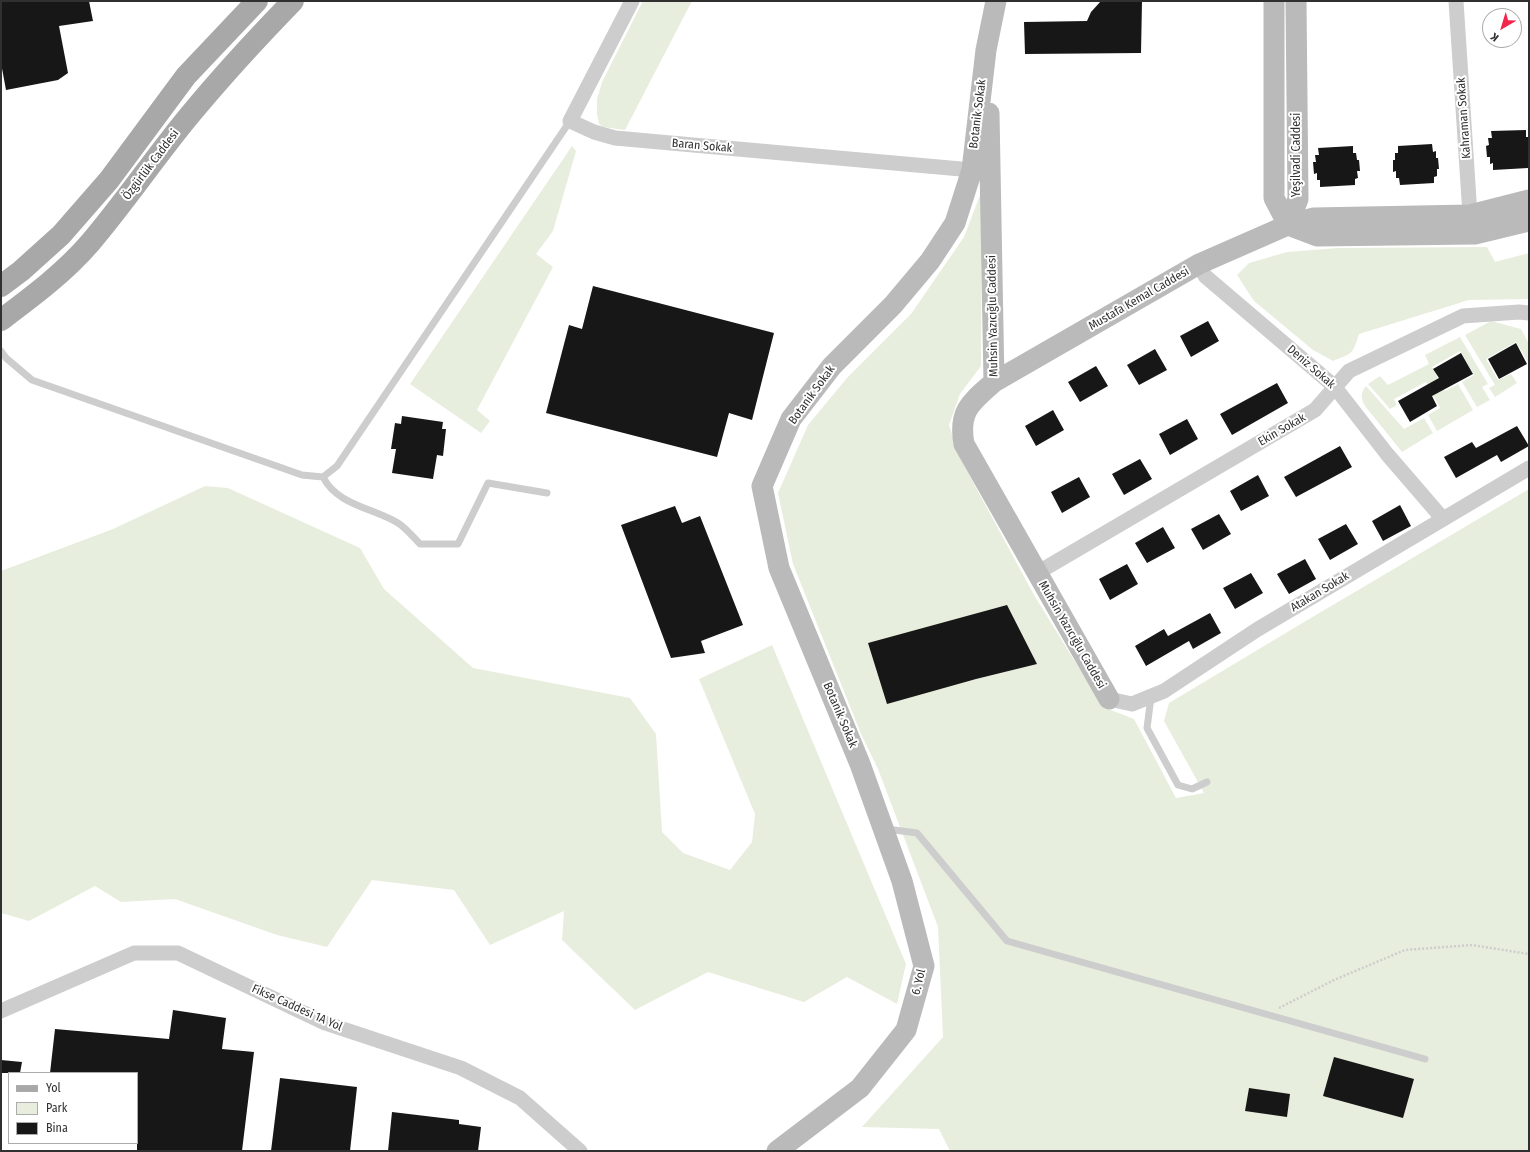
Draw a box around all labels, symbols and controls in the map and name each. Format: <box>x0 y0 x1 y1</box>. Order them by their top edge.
north arrow <box>1482 8 1522 48</box>
text: K <box>1488 30 1501 44</box>
street label: Kahraman Sokak <box>1454 77 1474 159</box>
street label: Botanik Sokak <box>967 79 989 149</box>
street label: Yeşilvadi Caddesi <box>1290 113 1304 197</box>
street label: Özgürlük Caddesi <box>120 127 182 203</box>
street label: Baran Sokak <box>671 136 733 156</box>
street label: Muhsin Yazıcığlu Caddesi <box>985 255 1001 377</box>
street label: Mustafa Kemal Caddesi <box>1086 264 1192 334</box>
street label: Deniz Sokak <box>1284 342 1338 392</box>
street label: Botanik Sokak <box>786 363 838 427</box>
street label: Ekin Sokak <box>1256 411 1308 449</box>
street label: Atakan Sokak <box>1288 569 1352 615</box>
street label: Muhsin Yazıcığlu Caddesi <box>1035 579 1109 691</box>
street label: Botanik Sokak <box>820 680 860 750</box>
street label: 6. Yol <box>909 968 929 996</box>
street label: Fikse Caddesi 1A Yol <box>250 982 344 1034</box>
legend <box>8 1072 138 1144</box>
text: Yol <box>46 1081 61 1095</box>
text: Park <box>46 1101 67 1115</box>
text: Bina <box>46 1121 68 1135</box>

